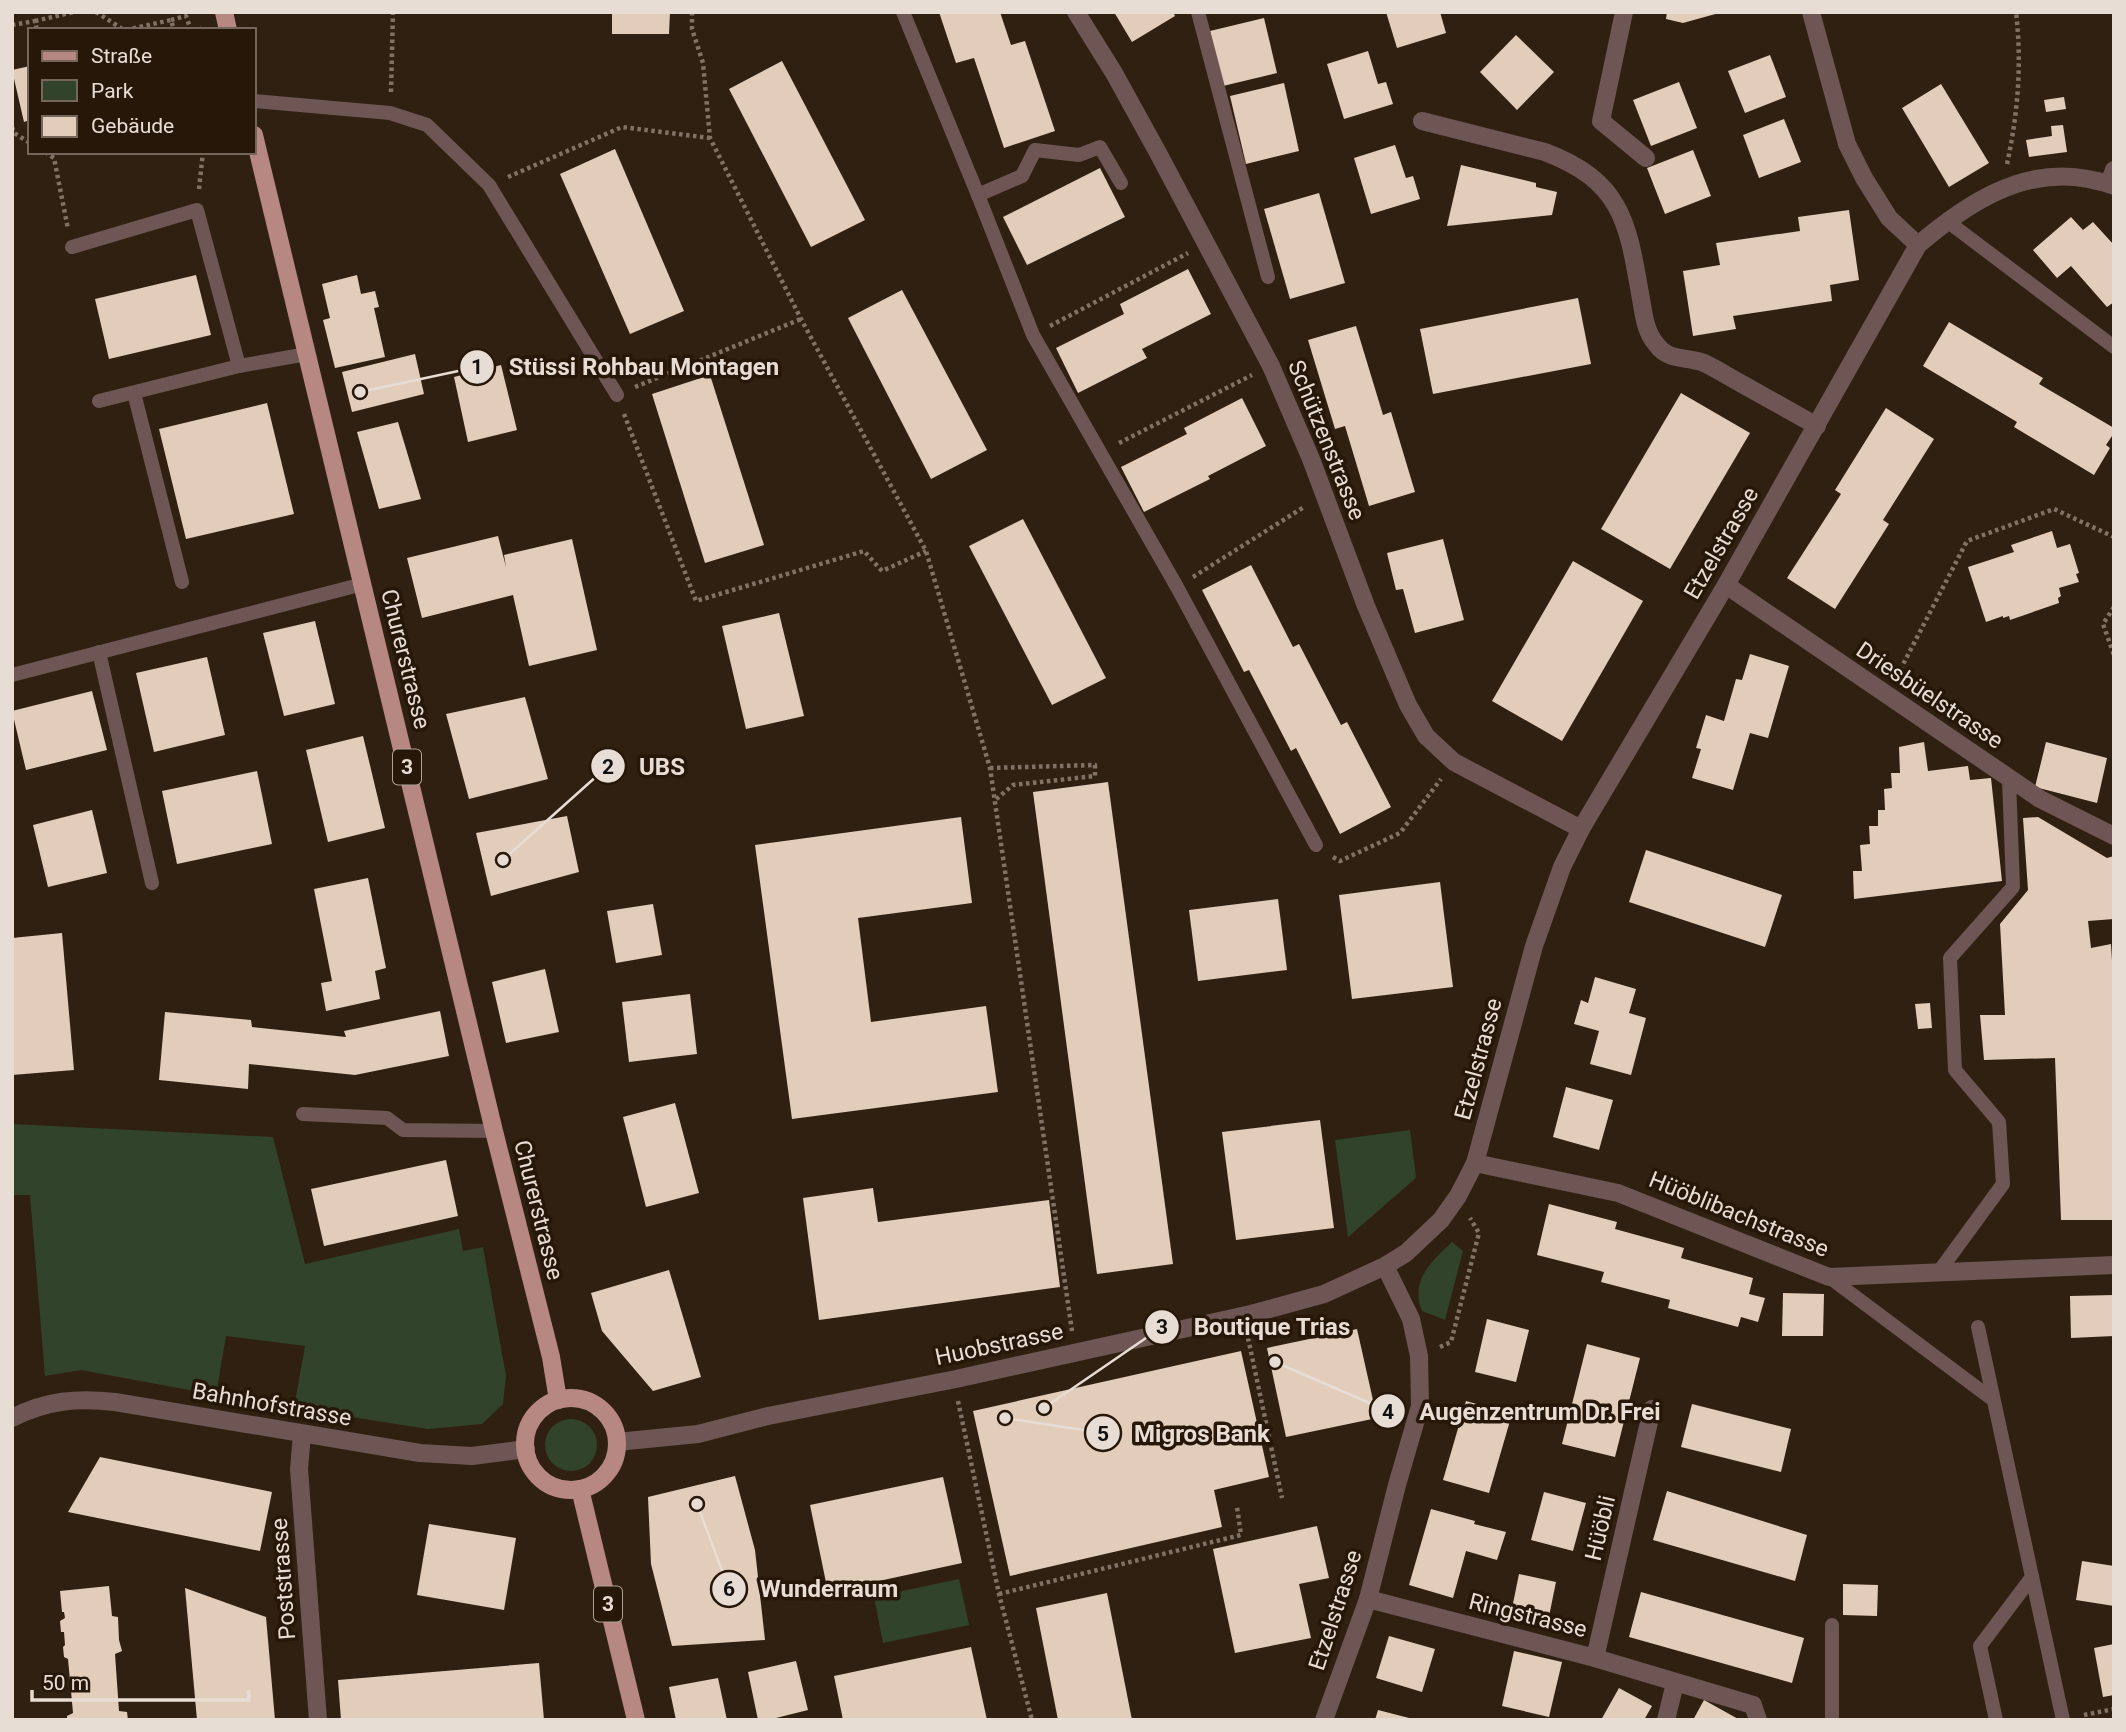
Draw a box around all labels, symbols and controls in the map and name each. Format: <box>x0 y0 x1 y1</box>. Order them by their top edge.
legend <box>28 28 256 154</box>
text: Straße <box>91 44 152 68</box>
text: Park <box>91 79 134 103</box>
text: Gebäude <box>91 114 174 138</box>
callout: Stüssi Rohbau Montagen <box>460 344 793 389</box>
text: Stüssi Rohbau Montagen <box>509 353 779 381</box>
text: 1 <box>471 355 483 379</box>
street label: Schützenstrasse <box>1282 356 1371 524</box>
street label: Etzelstrasse <box>1679 482 1764 604</box>
street label: Churerstrasse <box>375 586 436 732</box>
street label: Driesbüelstrasse <box>1851 636 2008 754</box>
callout: UBS <box>590 744 699 789</box>
road number: 3 <box>393 750 421 784</box>
text: UBS <box>639 753 685 781</box>
text: 2 <box>602 755 614 779</box>
street label: Etzelstrasse <box>1449 995 1508 1123</box>
street label: Churerstrasse <box>508 1137 569 1283</box>
street label: Hüöblibachstrasse <box>1645 1166 1833 1263</box>
callout: Boutique Trias <box>1144 1304 1365 1349</box>
text: Boutique Trias <box>1194 1313 1350 1341</box>
text: 3 <box>1156 1315 1168 1339</box>
street label: Huobstrasse <box>933 1318 1066 1371</box>
street label: Bahnhofstrasse <box>190 1377 354 1432</box>
callout: Augenzentrum Dr. Frei <box>1371 1389 1675 1434</box>
text: Augenzentrum Dr. Frei <box>1419 1398 1661 1426</box>
text: 4 <box>1382 1400 1394 1424</box>
callout: Migros Bank <box>1086 1411 1284 1456</box>
text: Migros Bank <box>1134 1420 1271 1448</box>
text: 5 <box>1097 1422 1109 1446</box>
street label: Hüöbli <box>1580 1493 1621 1563</box>
street label: Poststrasse <box>266 1517 301 1641</box>
street label: Etzelstrasse <box>1303 1547 1368 1674</box>
callout: Wunderraum <box>711 1566 913 1611</box>
text: Wunderraum <box>760 1575 898 1603</box>
text: 6 <box>723 1577 735 1601</box>
road number: 3 <box>594 1586 622 1622</box>
street label: Ringstrasse <box>1466 1588 1590 1643</box>
scale bar <box>32 1658 248 1702</box>
text: 50 m <box>42 1671 89 1695</box>

